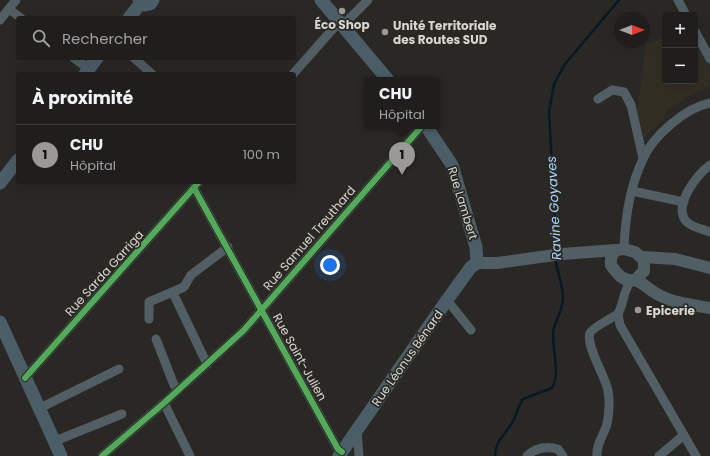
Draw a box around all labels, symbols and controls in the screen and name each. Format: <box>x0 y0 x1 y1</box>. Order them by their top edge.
marker: Éco Shop <box>337 6 347 16</box>
north arrow <box>614 12 650 48</box>
map controls <box>662 12 698 84</box>
button: + <box>662 12 698 48</box>
search box <box>16 16 296 60</box>
place label: Éco Shop <box>314 16 370 33</box>
place label: Unité Territoriale des Routes SUD <box>393 17 497 48</box>
icon: search <box>30 27 52 49</box>
marker: Unité Territoriale des Routes SUD <box>380 27 390 37</box>
text: Rechercher <box>62 28 148 49</box>
button: − <box>662 48 698 84</box>
popup <box>364 77 440 129</box>
text: CHU <box>379 83 412 104</box>
text: À proximité <box>32 86 133 110</box>
text: Hôpital <box>379 105 425 124</box>
text: CHU <box>70 134 103 155</box>
pin: 1 <box>389 142 415 175</box>
text: 1 <box>43 145 47 164</box>
text: 100 m <box>243 145 280 164</box>
water label: Ravine Goyaves <box>542 155 566 260</box>
text: Hôpital <box>70 156 116 175</box>
street label: Rue Lambert <box>444 164 482 242</box>
street label: Rue Samuel Treuthard <box>259 182 359 294</box>
street label: Rue Sarda Garriga <box>61 226 147 320</box>
your location <box>320 255 340 275</box>
place label: Epicerie <box>646 302 696 319</box>
marker: Epicerie <box>633 305 643 315</box>
street label: Rue Léonus Bénard <box>367 306 447 410</box>
street label: Rue Saint-Julien <box>269 310 331 404</box>

